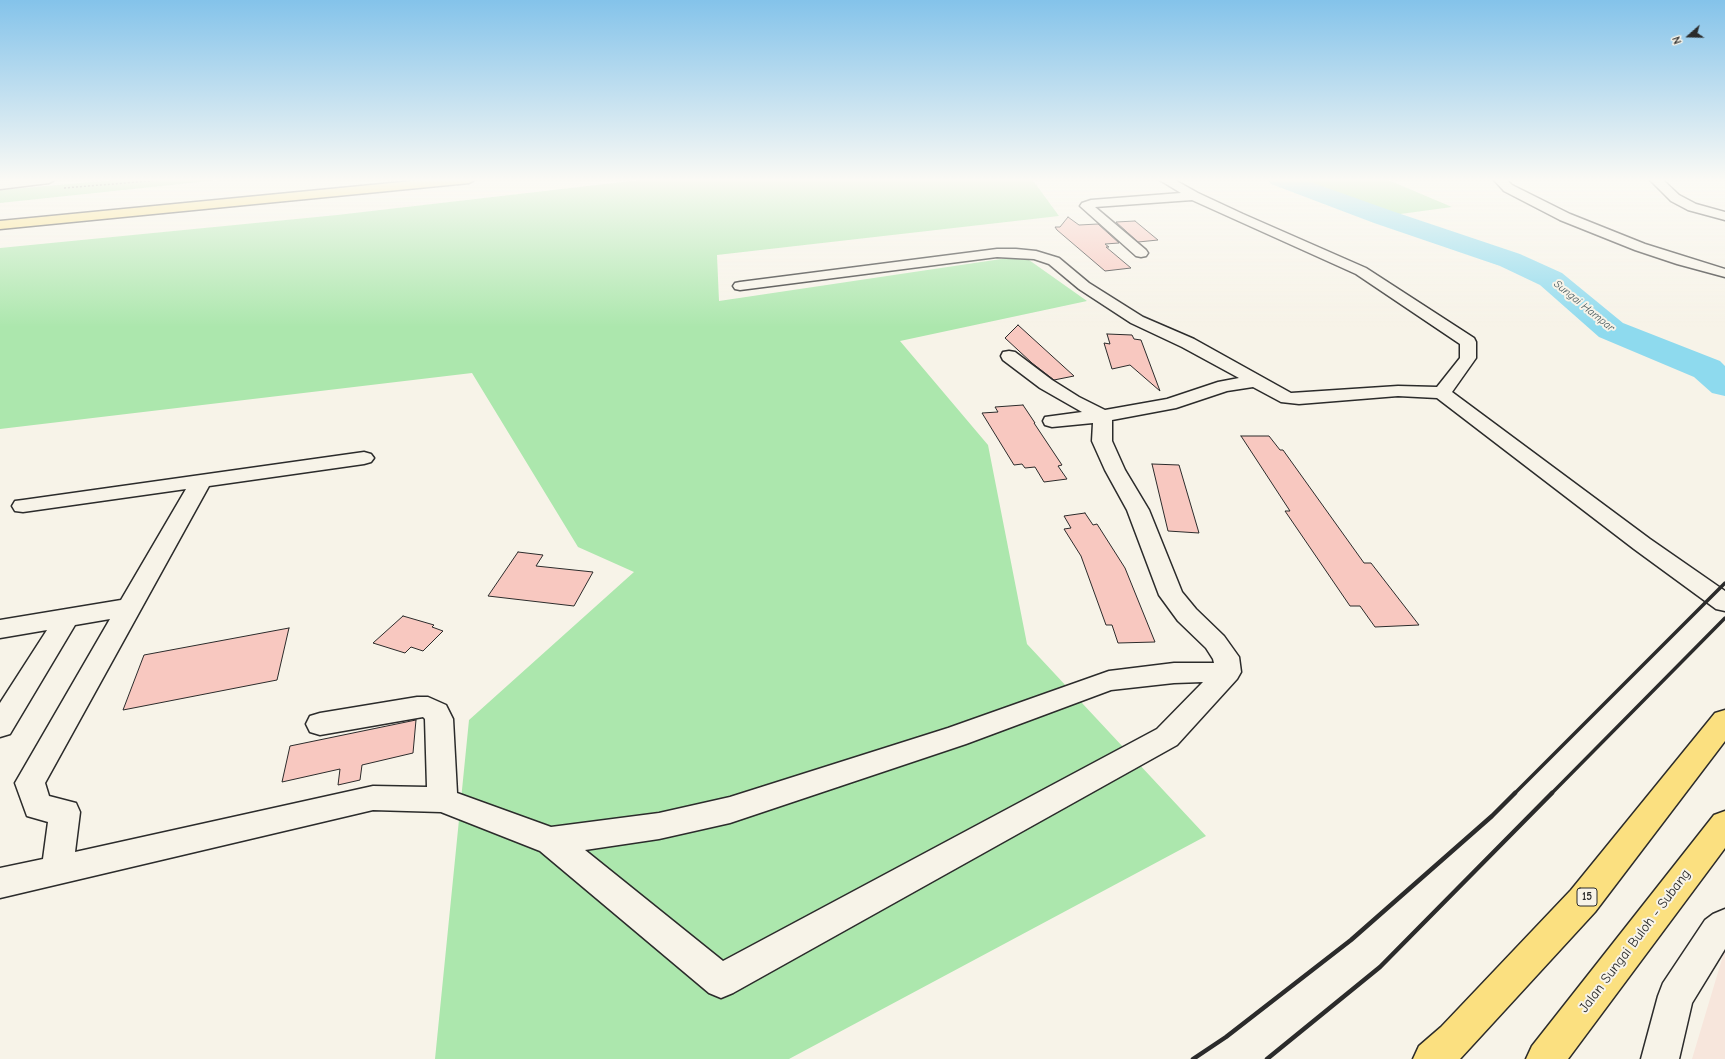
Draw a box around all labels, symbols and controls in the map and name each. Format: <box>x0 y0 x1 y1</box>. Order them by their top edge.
north arrow <box>1669 16 1709 56</box>
text: N <box>1670 35 1685 46</box>
water label: Sungai Hampar <box>1551 278 1617 334</box>
street label: Jalan Sungai Buloh - Subang <box>1576 866 1694 1016</box>
road number: 15 <box>1577 888 1597 906</box>

